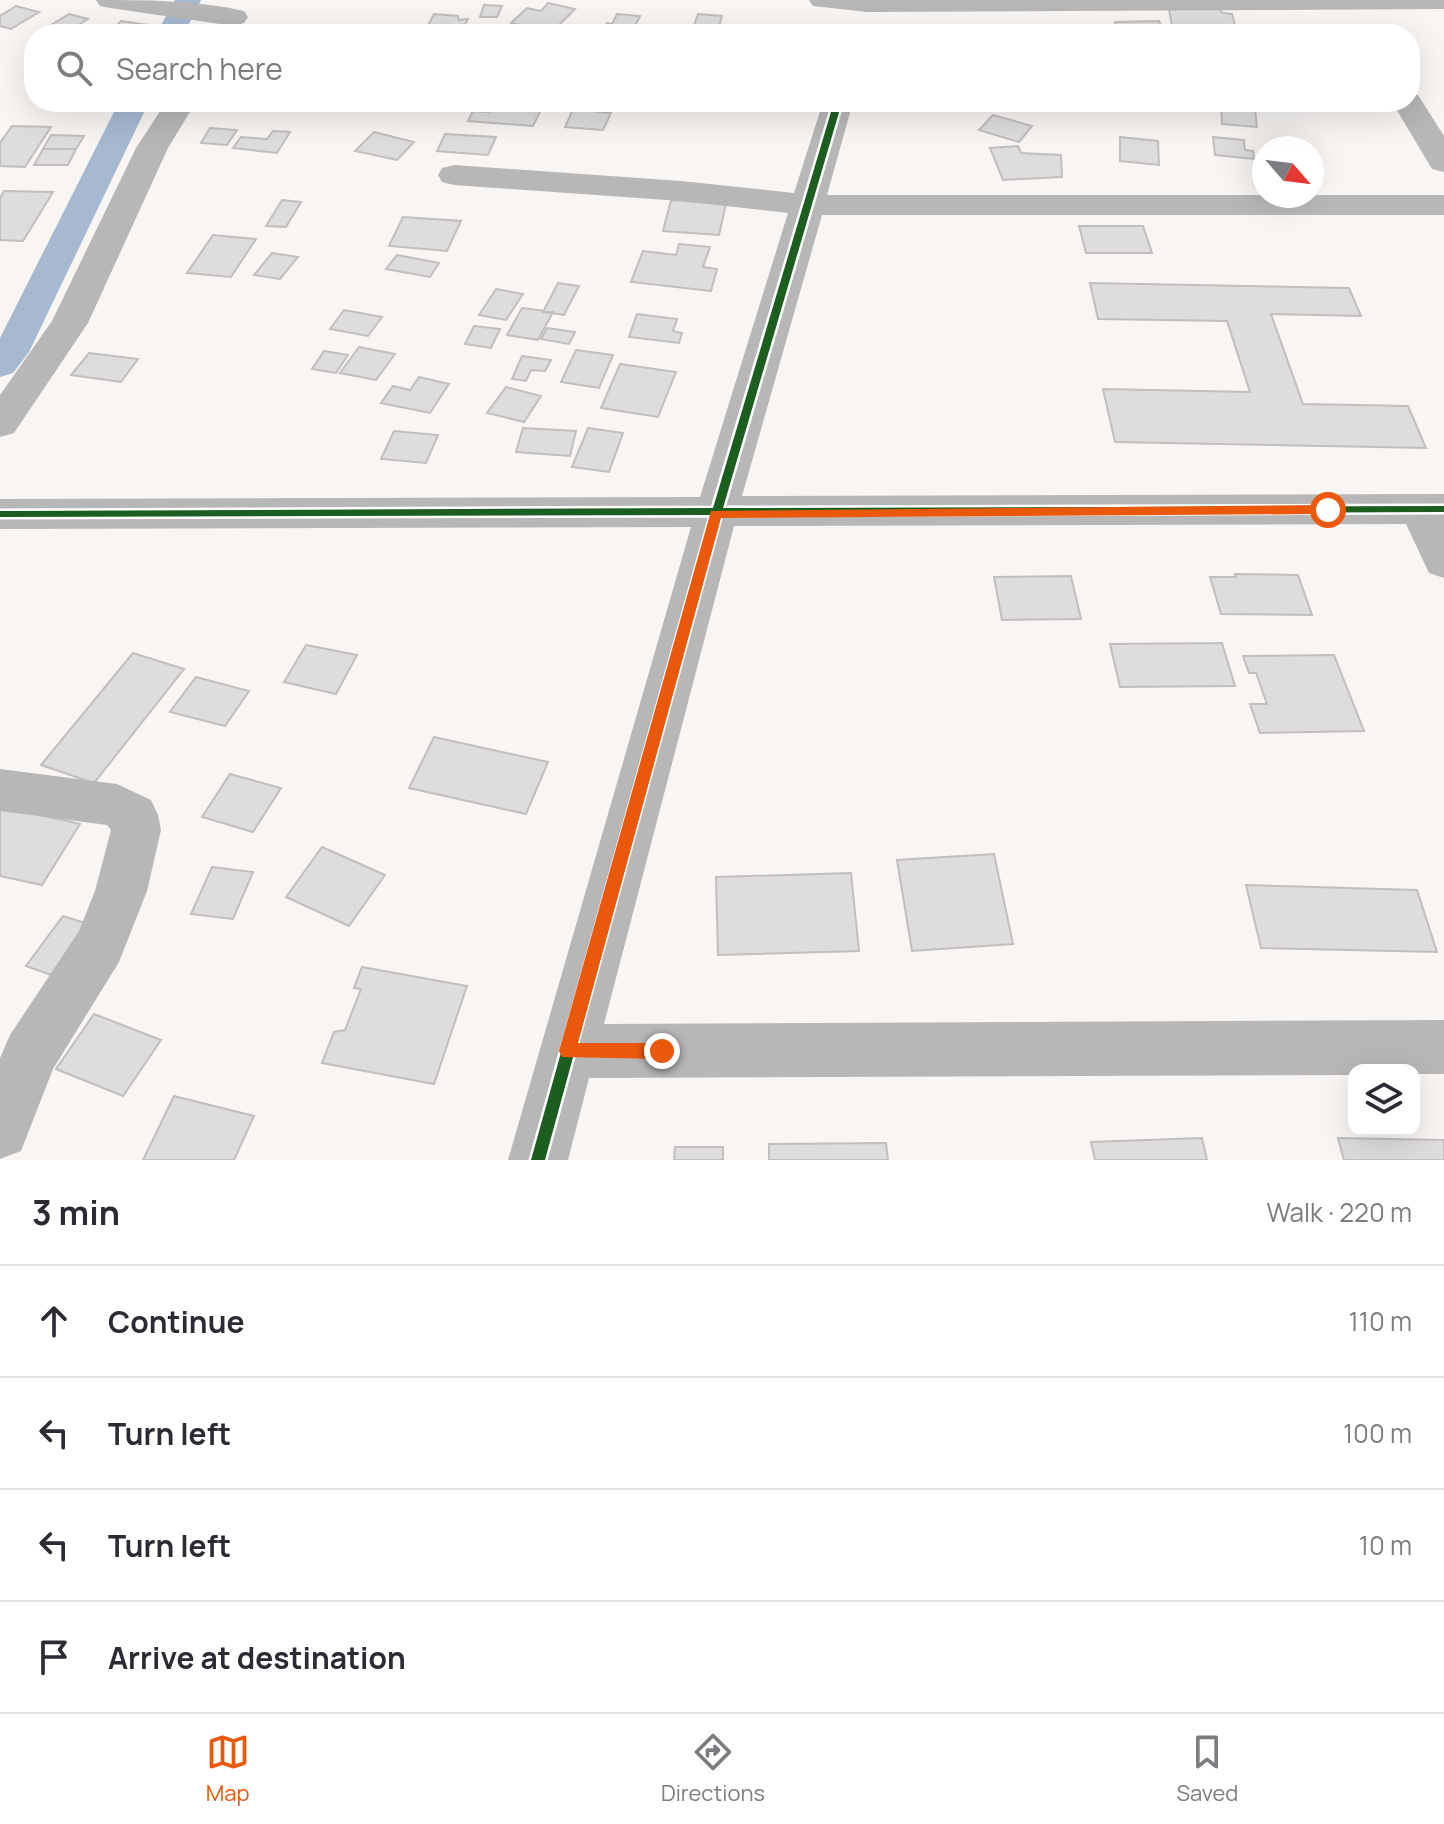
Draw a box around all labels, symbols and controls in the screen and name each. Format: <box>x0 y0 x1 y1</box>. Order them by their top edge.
search box <box>24 24 1420 112</box>
icon: search <box>52 46 96 90</box>
text: Search here <box>116 48 283 89</box>
north arrow <box>1252 136 1324 208</box>
route start <box>1310 492 1346 528</box>
route end <box>644 1033 680 1069</box>
map controls <box>1348 1064 1420 1136</box>
button: layers <box>1348 1064 1420 1136</box>
text: 3 min <box>32 1189 120 1235</box>
text: Walk · 220 m <box>1266 1194 1412 1230</box>
icon: ahead <box>32 1299 76 1343</box>
text: Continue <box>108 1301 244 1342</box>
text: 110 m <box>1349 1303 1412 1339</box>
icon: left <box>32 1411 76 1455</box>
text: Turn left <box>108 1413 231 1454</box>
text: 100 m <box>1343 1415 1412 1451</box>
icon: left <box>32 1523 76 1567</box>
text: Turn left <box>108 1525 231 1566</box>
text: 10 m <box>1359 1527 1412 1563</box>
icon: arrive <box>32 1635 76 1679</box>
text: Arrive at destination <box>108 1637 406 1678</box>
tab: Map <box>206 1730 250 1808</box>
tab: Directions <box>661 1730 765 1808</box>
tab: Saved <box>1176 1730 1238 1808</box>

